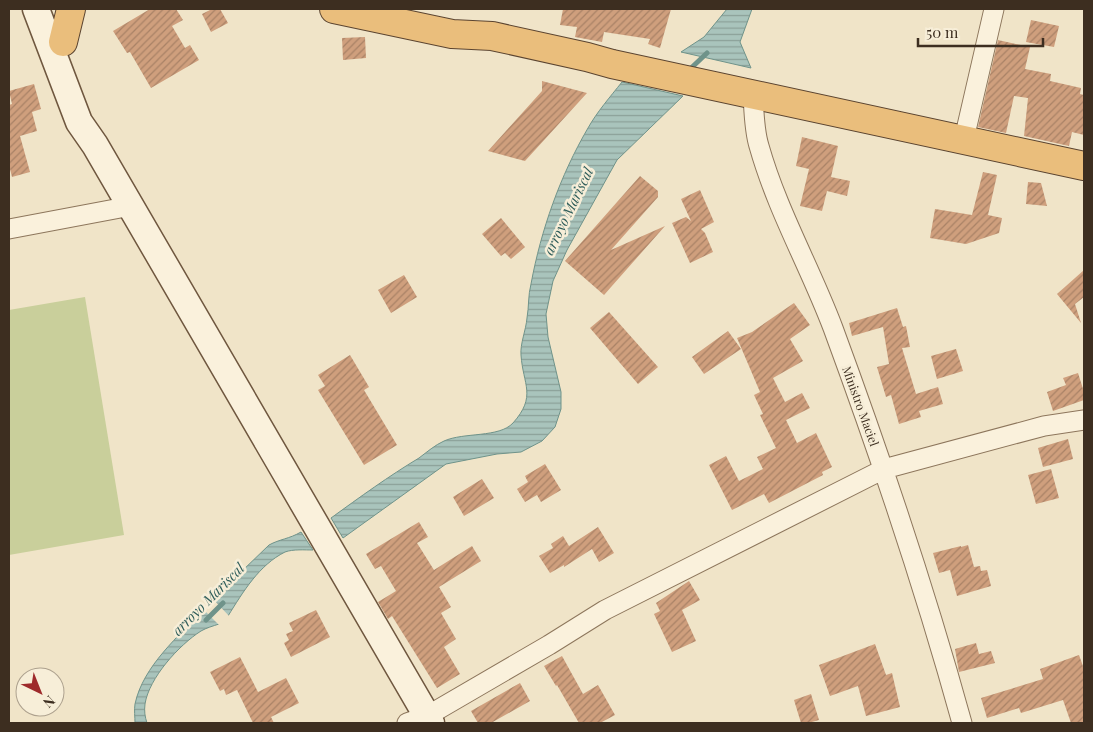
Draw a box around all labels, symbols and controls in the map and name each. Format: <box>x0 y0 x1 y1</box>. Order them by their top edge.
scale bar <box>918 15 1043 47</box>
text: 50 m <box>926 22 959 42</box>
water label: arroyo Mariscal <box>539 163 598 258</box>
street label: Ministro Maciel <box>839 364 883 449</box>
water label: arroyo Mariscal <box>168 558 249 639</box>
north arrow <box>15 667 65 717</box>
text: N <box>39 691 59 712</box>

